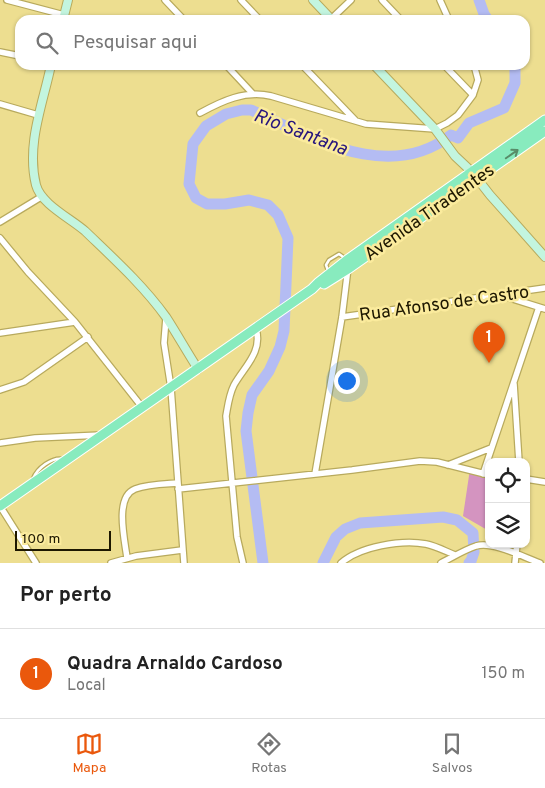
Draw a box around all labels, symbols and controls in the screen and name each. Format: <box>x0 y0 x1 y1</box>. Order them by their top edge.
search box <box>15 15 530 70</box>
icon: search <box>33 29 61 57</box>
text: Pesquisar aqui <box>73 31 197 55</box>
water label: Rio Santana <box>250 104 351 162</box>
one-way arrow <box>505 149 519 159</box>
street label: Avenida Tiradentes <box>360 160 500 267</box>
street label: Rua Afonso de Castro <box>358 281 531 328</box>
pin: 1 <box>473 322 505 363</box>
your location <box>334 368 360 394</box>
map controls <box>485 458 530 548</box>
button: locate <box>485 458 530 503</box>
button: layers <box>485 503 530 548</box>
scale bar <box>15 528 111 551</box>
text: 100 m <box>22 531 60 548</box>
text: Por perto <box>20 582 112 609</box>
text: Quadra Arnaldo Cardoso <box>67 652 283 676</box>
text: 1 <box>33 664 39 684</box>
text: 150 m <box>482 664 525 684</box>
text: Local <box>67 676 106 696</box>
tab: Mapa <box>72 730 106 777</box>
tab: Rotas <box>251 730 287 777</box>
tab: Salvos <box>432 730 473 777</box>

